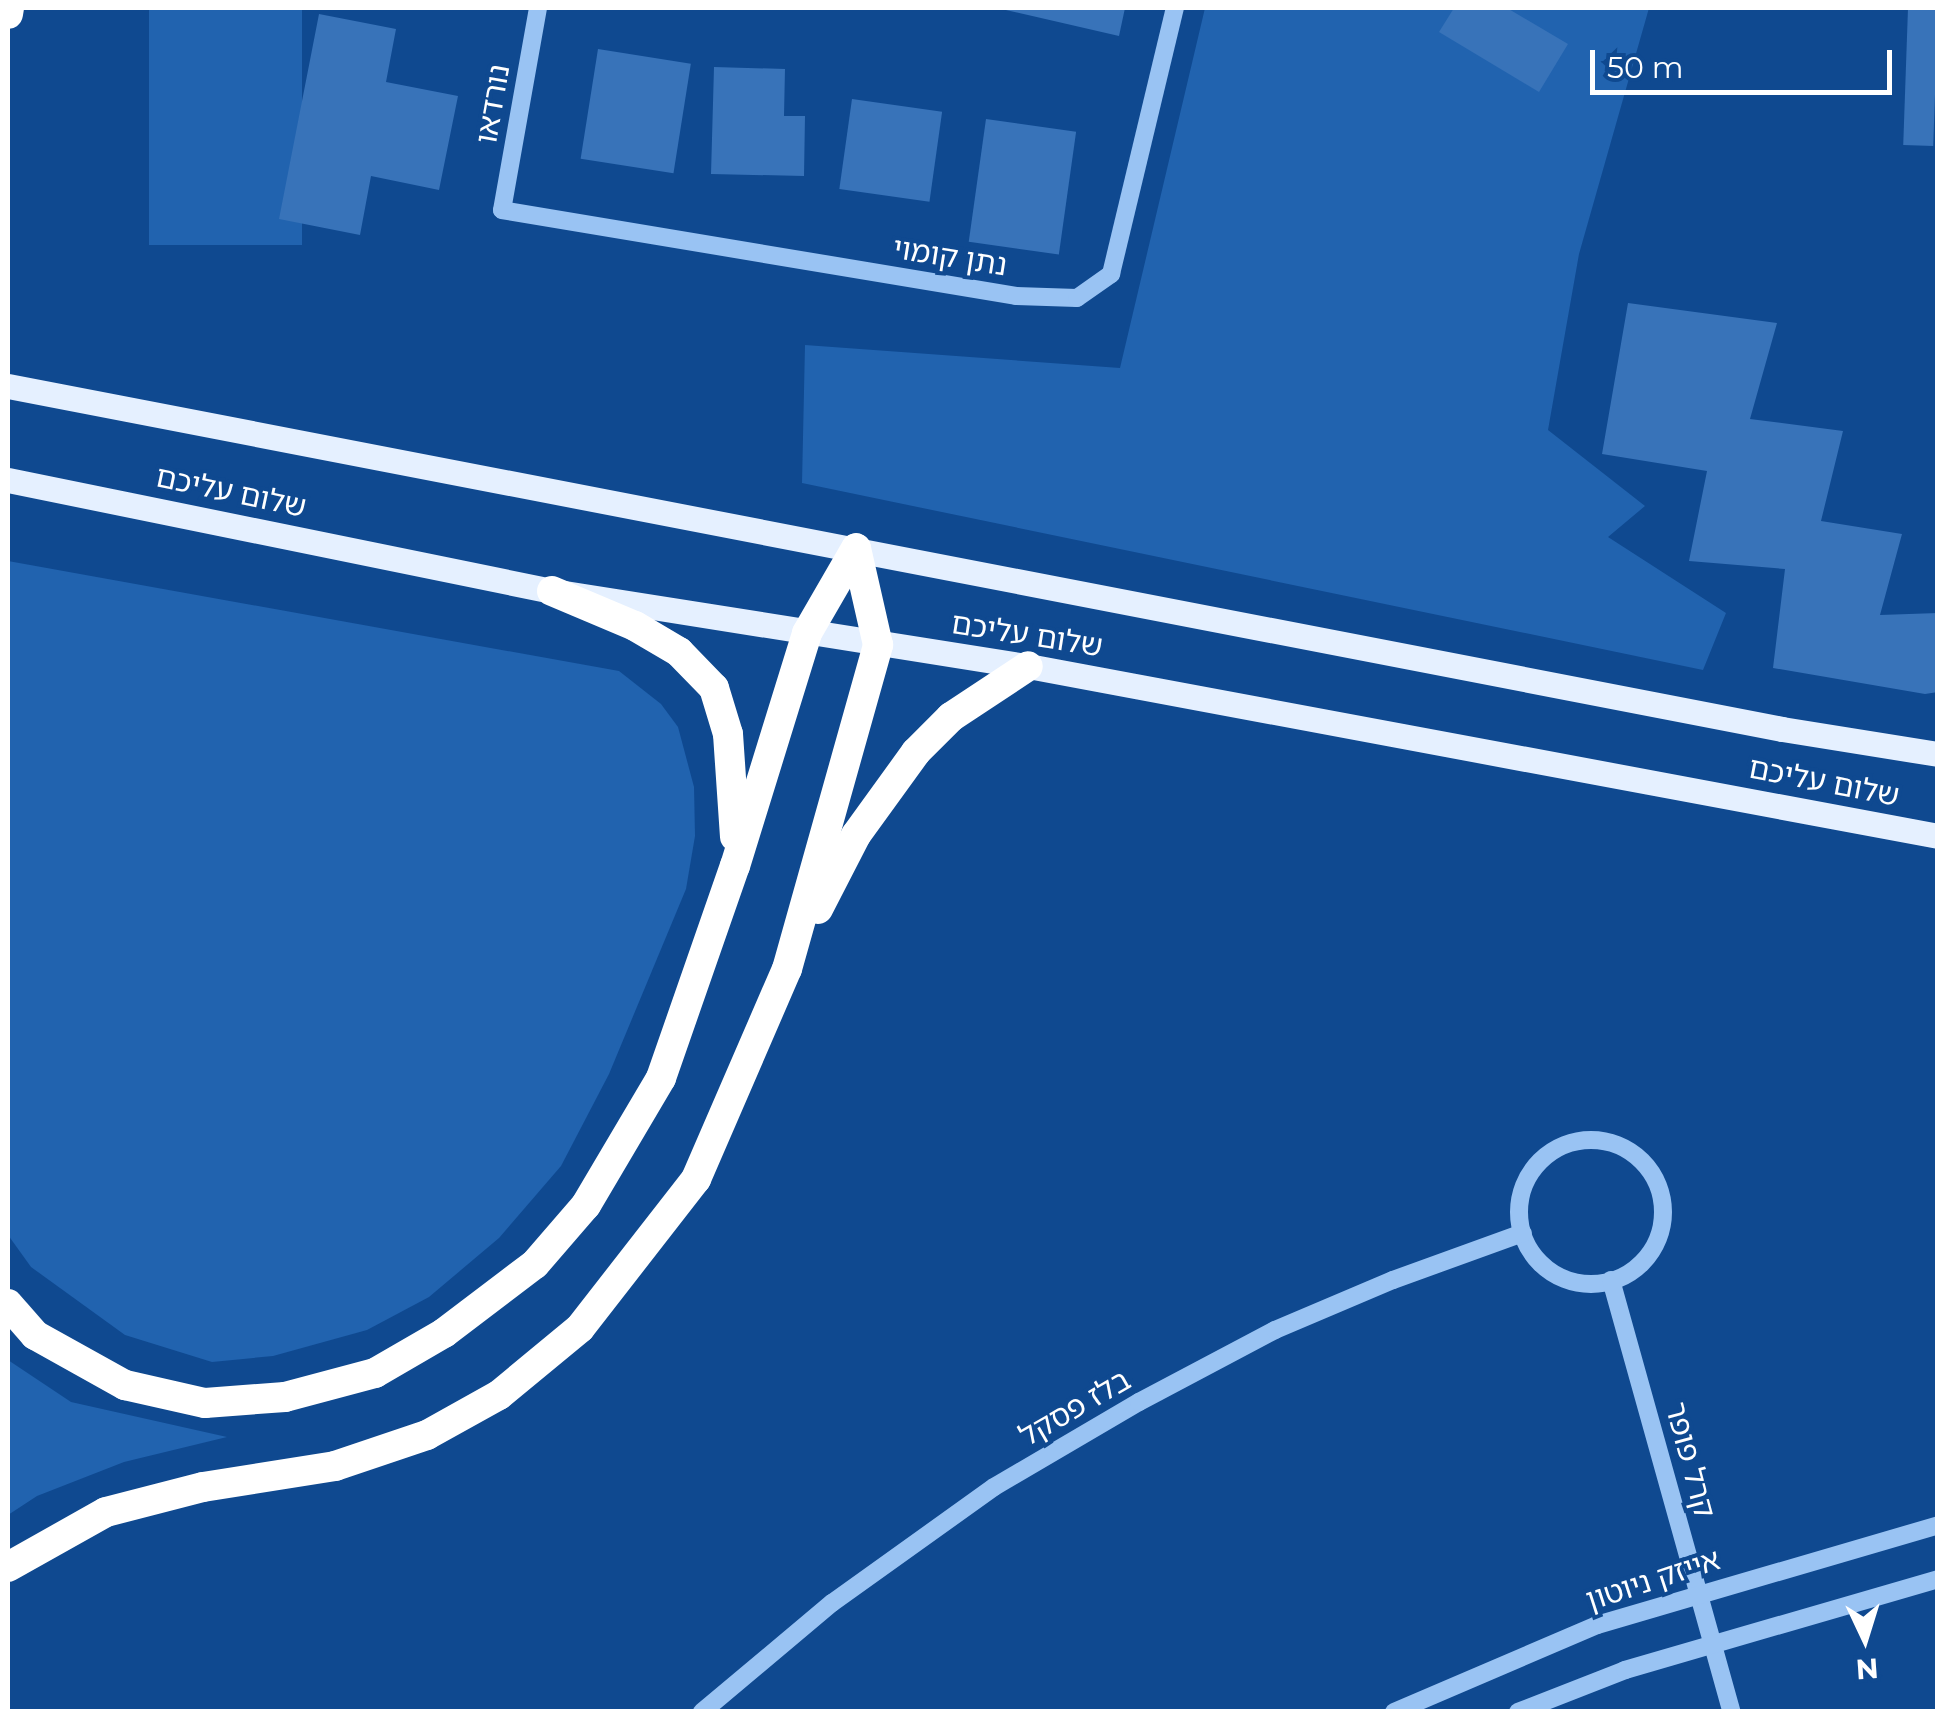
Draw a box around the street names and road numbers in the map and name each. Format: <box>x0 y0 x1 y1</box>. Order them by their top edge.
street label: נורדאו <box>468 61 518 147</box>
street label: נתן קומוי <box>890 230 1010 284</box>
street label: שלום עליכם <box>153 459 309 525</box>
street label: שלום עליכם <box>949 605 1105 665</box>
street label: שלום עליכם <box>1746 750 1902 814</box>
street label: בלז פסקל <box>1013 1362 1137 1454</box>
street label: קרל פופר <box>1657 1398 1723 1522</box>
street label: אייזק ניוטון <box>1581 1541 1725 1619</box>

